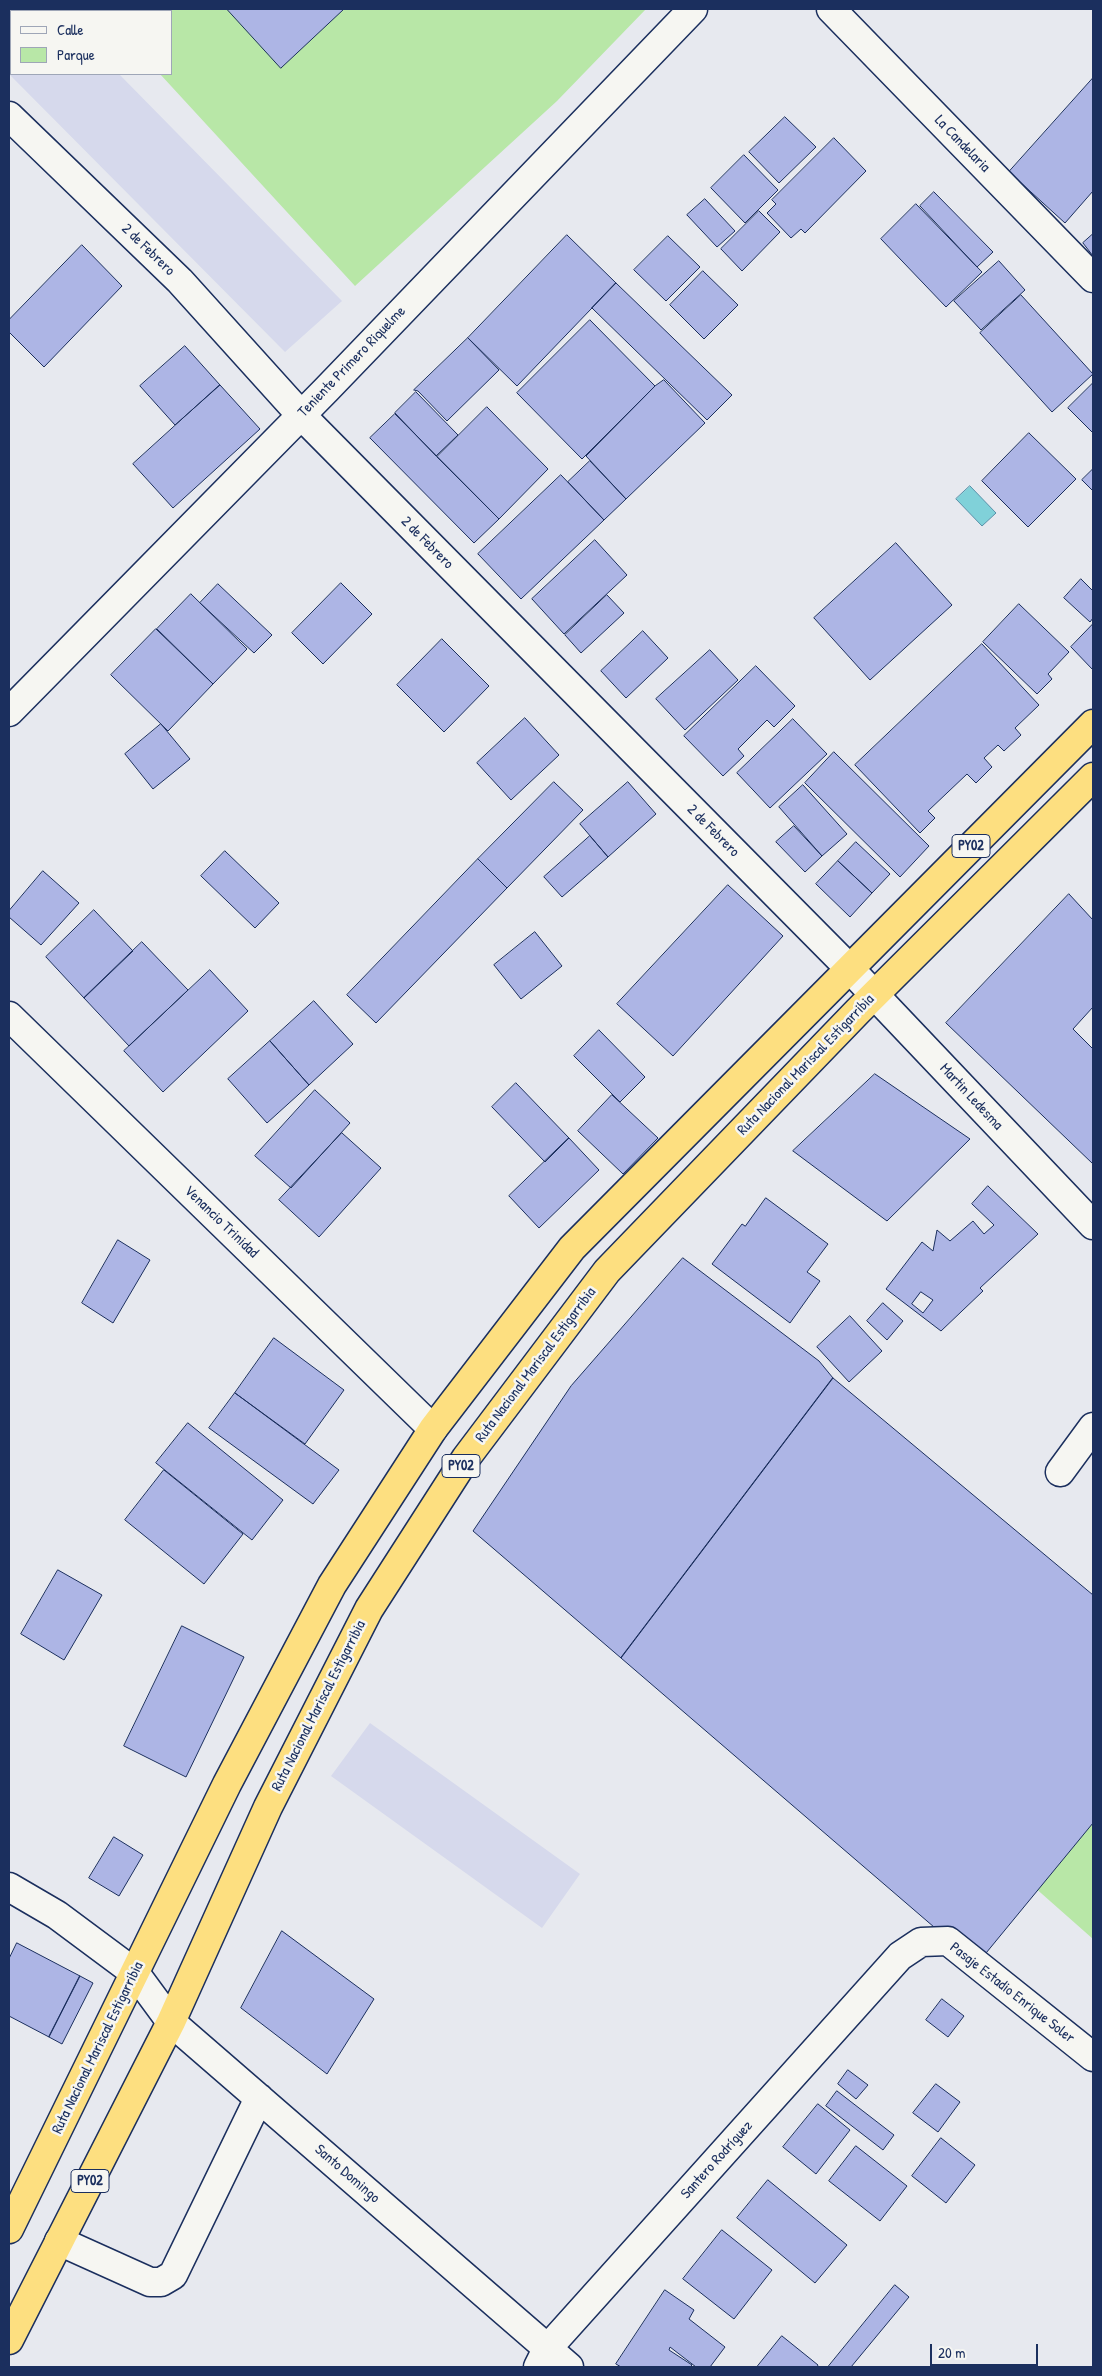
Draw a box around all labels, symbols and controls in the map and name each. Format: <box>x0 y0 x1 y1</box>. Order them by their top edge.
legend <box>10 10 172 75</box>
text: Calle <box>57 19 84 40</box>
text: Parque <box>57 44 95 65</box>
street label: La Candelaria <box>930 112 994 176</box>
street label: 2 de Febrero <box>118 220 178 280</box>
street label: Teniente Primero Riquelme <box>294 303 410 421</box>
street label: 2 de Febrero <box>397 513 457 573</box>
street label: 2 de Febrero <box>683 801 743 861</box>
road number: PY02 <box>952 834 990 858</box>
street label: Ruta Nacional Mariscal Estigarribia <box>734 991 878 1139</box>
street label: Martin Ledesma <box>936 1060 1006 1134</box>
street label: Venancio Trinidad <box>180 1182 262 1262</box>
street label: Ruta Nacional Mariscal Estigarribia <box>472 1284 600 1446</box>
road number: PY02 <box>442 1454 480 1478</box>
street label: Ruta Nacional Mariscal Estigarribia <box>268 1618 370 1794</box>
street label: Pasaje Estadio Enrique Soler <box>946 1939 1078 2047</box>
street label: Ruta Nacional Mariscal Estigarribia <box>48 1959 148 2137</box>
street label: Santero Rodríguez <box>677 2117 757 2203</box>
street label: Santo Domingo <box>311 2141 383 2207</box>
road number: PY02 <box>71 2170 109 2192</box>
scale bar <box>932 2334 1040 2366</box>
text: 20 m <box>938 2342 965 2363</box>

